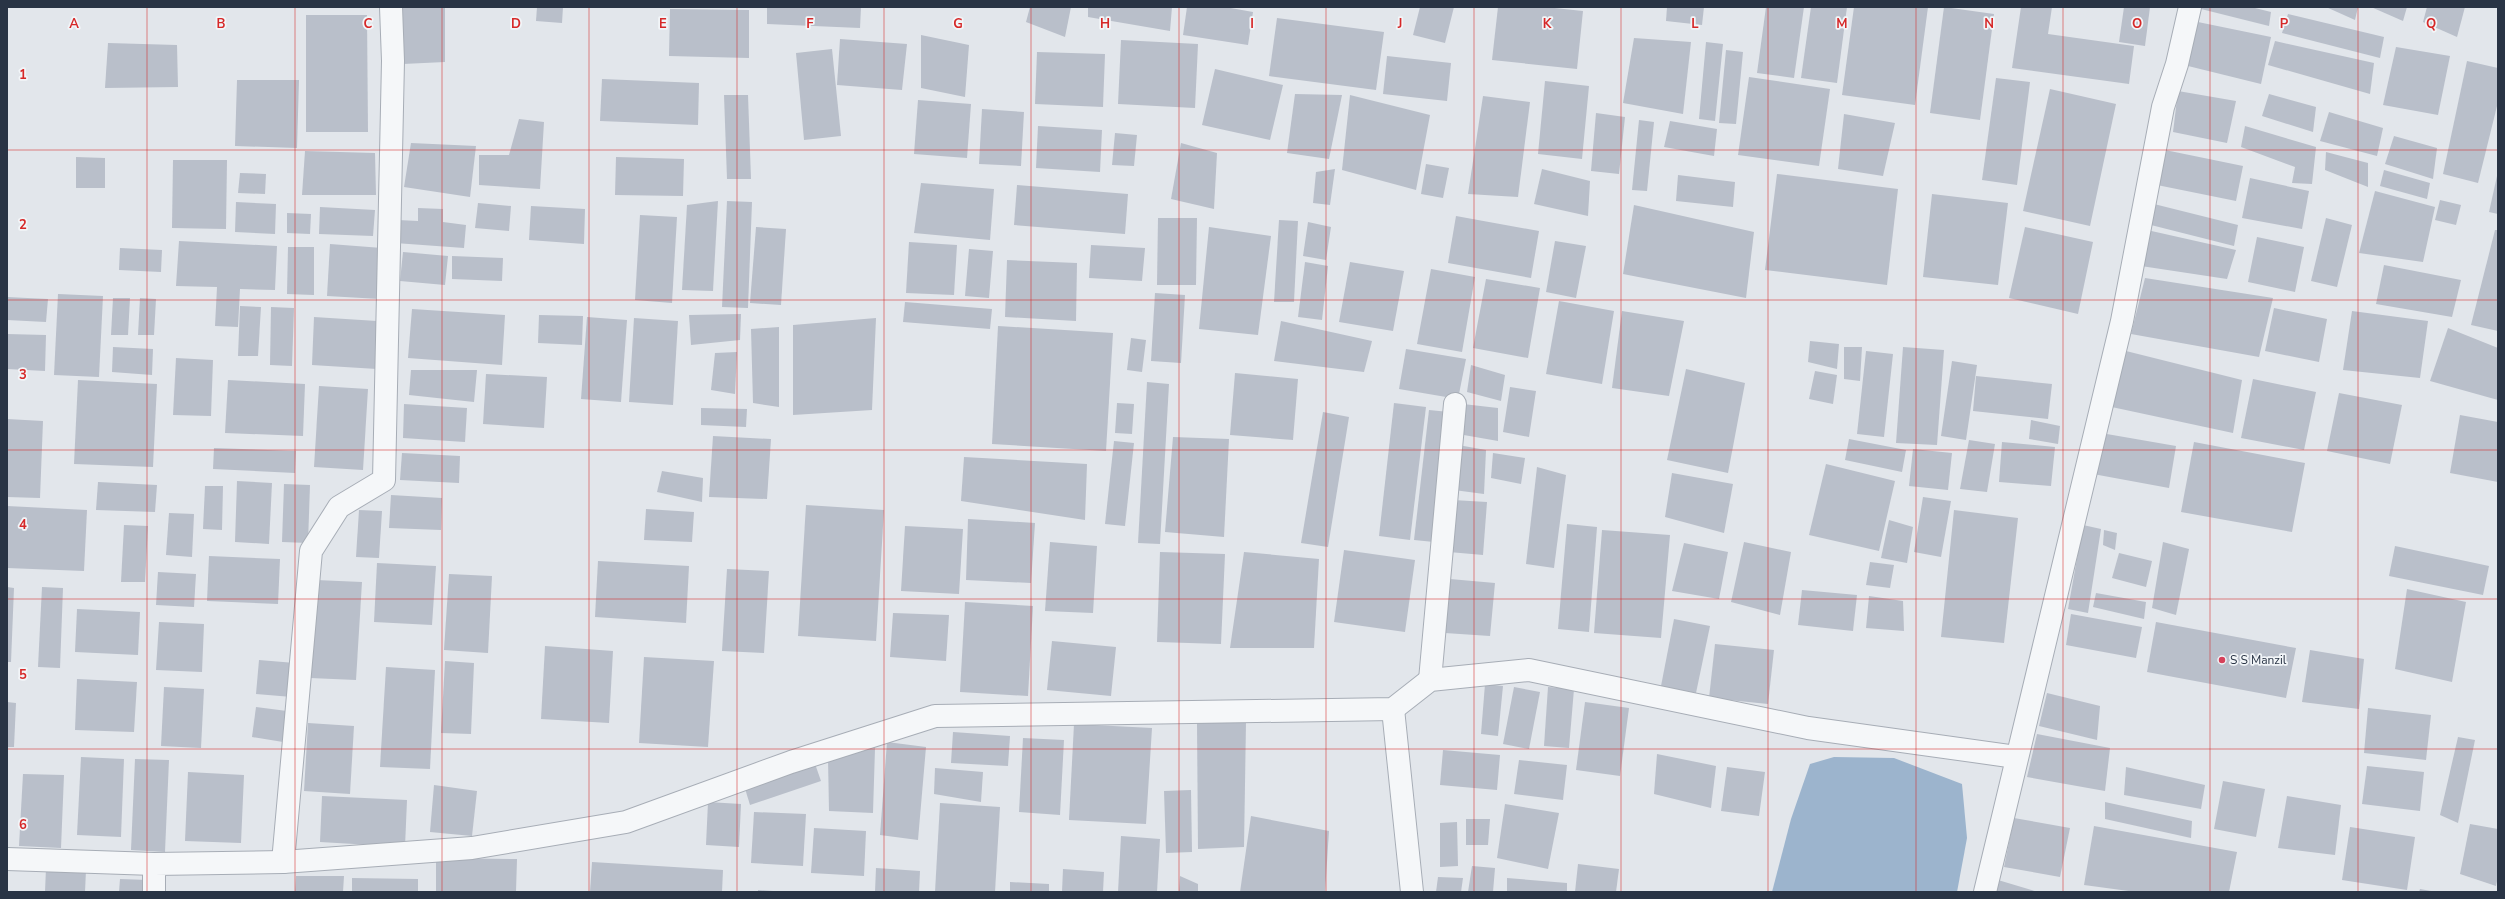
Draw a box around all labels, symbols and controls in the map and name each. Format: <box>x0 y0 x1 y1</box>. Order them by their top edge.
text: A <box>69 15 79 33</box>
text: B <box>217 15 226 33</box>
text: C <box>364 15 373 33</box>
text: D <box>511 15 521 33</box>
text: E <box>659 15 667 33</box>
text: F <box>806 15 814 33</box>
text: G <box>953 15 963 33</box>
text: H <box>1100 15 1110 33</box>
text: I <box>1250 15 1254 33</box>
text: J <box>1397 15 1402 33</box>
text: K <box>1543 15 1552 33</box>
text: L <box>1691 15 1699 33</box>
text: M <box>1836 15 1848 33</box>
text: N <box>1984 15 1994 33</box>
text: O <box>2132 15 2142 33</box>
text: P <box>2280 15 2289 33</box>
text: Q <box>2426 15 2436 33</box>
text: 1 <box>19 66 27 84</box>
text: 2 <box>19 216 27 234</box>
text: 3 <box>19 366 27 384</box>
text: 4 <box>19 516 27 534</box>
place label: S S Manzil <box>2230 652 2287 668</box>
marker: S S Manzil <box>2217 655 2227 665</box>
text: 5 <box>19 666 27 684</box>
text: 6 <box>19 816 27 834</box>

